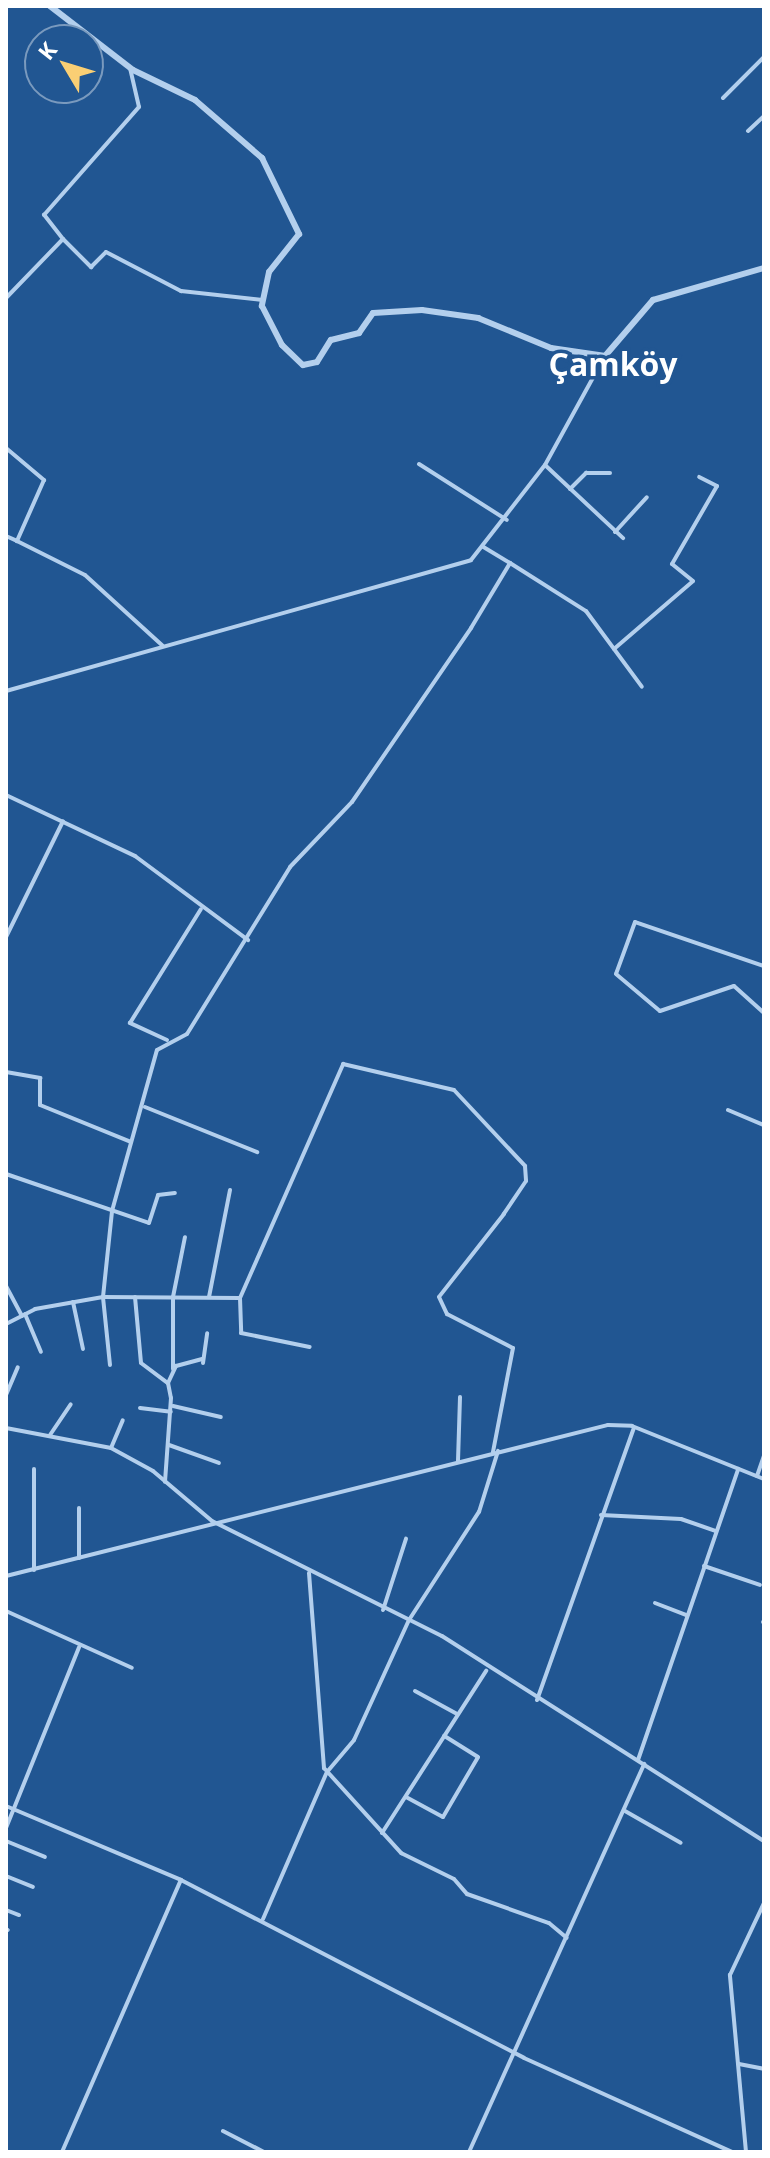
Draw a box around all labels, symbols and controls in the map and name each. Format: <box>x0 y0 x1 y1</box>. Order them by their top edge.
north arrow <box>24 24 104 104</box>
text: K <box>30 35 63 65</box>
district label: Çamköy <box>548 345 678 383</box>

